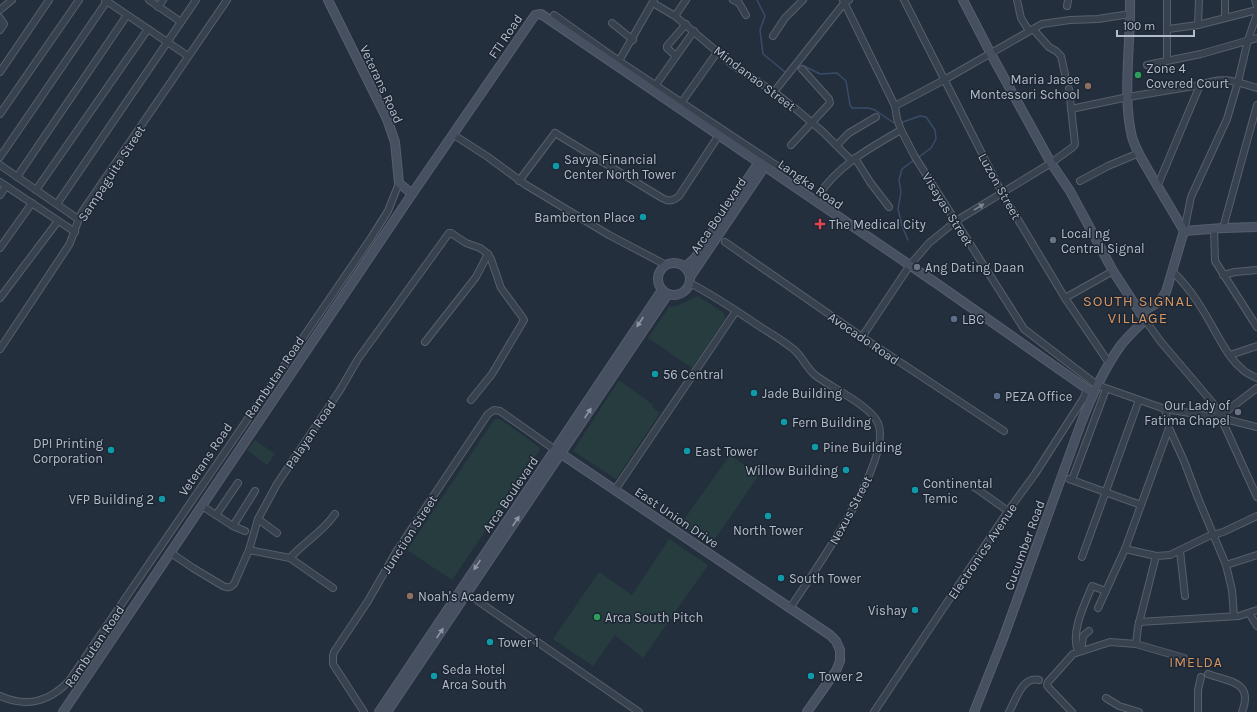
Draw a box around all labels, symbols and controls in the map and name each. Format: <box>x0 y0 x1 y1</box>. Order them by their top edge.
street label: FTI Road <box>485 11 526 61</box>
scale bar <box>1117 12 1194 38</box>
text: 100 m <box>1123 19 1155 33</box>
street label: Veterans Road <box>357 43 406 126</box>
street label: Mindanao Street <box>711 43 799 114</box>
place label: Zone 4 Covered Court <box>1146 61 1229 91</box>
marker: Zone 4 Covered Court <box>1133 70 1143 80</box>
place label: Maria Jasee Montessori School <box>970 72 1080 102</box>
marker: Maria Jasee Montessori School <box>1083 81 1093 91</box>
street label: Sampaguita Street <box>75 122 148 224</box>
street label: Luzon Street <box>975 150 1024 222</box>
place label: Savya Financial Center North Tower <box>564 152 676 182</box>
street label: Langka Road <box>775 156 846 212</box>
marker: Savya Financial Center North Tower <box>551 161 561 171</box>
street label: Visayas Street <box>919 170 976 249</box>
street label: Arca Boulevard <box>687 174 749 256</box>
one-way arrow <box>974 203 984 211</box>
place label: Bamberton Place <box>534 210 635 225</box>
marker: Bamberton Place <box>638 212 648 222</box>
place label: The Medical City <box>829 217 926 232</box>
marker: The Medical City <box>814 218 826 230</box>
place label: Local ng Central Signal <box>1061 226 1145 256</box>
marker: Local ng Central Signal <box>1048 235 1058 245</box>
place label: Ang Dating Daan <box>925 260 1024 275</box>
marker: Ang Dating Daan <box>912 262 922 272</box>
district label: SOUTH SIGNAL VILLAGE <box>1083 292 1193 327</box>
street label: Avocado Road <box>825 309 902 368</box>
place label: LBC <box>962 312 984 327</box>
marker: LBC <box>949 314 959 324</box>
one-way arrow <box>636 317 644 328</box>
street label: Rambutan Road <box>241 333 307 421</box>
place label: 56 Central <box>663 367 724 382</box>
marker: 56 Central <box>650 369 660 379</box>
place label: Jade Building <box>762 386 843 401</box>
marker: Jade Building <box>749 388 759 398</box>
place label: PEZA Office <box>1005 389 1073 404</box>
marker: PEZA Office <box>992 391 1002 401</box>
street label: Palayan Road <box>282 397 339 471</box>
place label: Our Lady of Fatima Chapel <box>1144 398 1231 428</box>
one-way arrow <box>584 407 592 418</box>
marker: Our Lady of Fatima Chapel <box>1233 407 1243 417</box>
place label: Fern Building <box>792 415 872 430</box>
marker: Fern Building <box>779 417 789 427</box>
street label: Veterans Road <box>176 420 235 499</box>
place label: DPI Printing Corporation <box>33 436 104 466</box>
place label: Pine Building <box>823 440 903 455</box>
marker: Pine Building <box>810 442 820 452</box>
place label: East Tower <box>695 444 758 459</box>
marker: DPI Printing Corporation <box>106 445 116 455</box>
marker: East Tower <box>682 446 692 456</box>
street label: Arca Boulevard <box>479 453 541 535</box>
place label: Willow Building <box>745 463 839 478</box>
marker: Willow Building <box>841 465 851 475</box>
street label: Nexus Street <box>826 473 875 547</box>
place label: Continental Temic <box>923 476 993 506</box>
street label: East Union Drive <box>632 484 722 551</box>
marker: Continental Temic <box>910 485 920 495</box>
place label: VFP Building 2 <box>69 492 154 507</box>
street label: Junction Street <box>379 492 440 576</box>
marker: VFP Building 2 <box>157 494 167 504</box>
street label: Cucumber Road <box>1001 498 1048 592</box>
street label: Electronics Avenue <box>945 500 1020 602</box>
marker: North Tower <box>763 511 773 521</box>
one-way arrow <box>512 515 520 526</box>
place label: North Tower <box>733 523 803 538</box>
one-way arrow <box>473 560 481 570</box>
place label: South Tower <box>789 571 861 586</box>
marker: South Tower <box>776 573 786 583</box>
place label: Noah's Academy <box>418 589 515 604</box>
marker: Noah's Academy <box>405 591 415 601</box>
street label: Rambutan Road <box>61 602 127 690</box>
place label: Vishay <box>868 603 907 618</box>
marker: Vishay <box>910 605 920 615</box>
place label: Arca South Pitch <box>605 610 703 625</box>
marker: Arca South Pitch <box>592 612 602 622</box>
one-way arrow <box>436 628 444 638</box>
place label: Tower 1 <box>498 635 539 650</box>
marker: Tower 1 <box>485 637 495 647</box>
district label: IMELDA <box>1169 654 1223 671</box>
place label: Seda Hotel Arca South <box>442 662 507 692</box>
place label: Tower 2 <box>819 669 863 684</box>
marker: Seda Hotel Arca South <box>429 671 439 681</box>
marker: Tower 2 <box>806 671 816 681</box>

